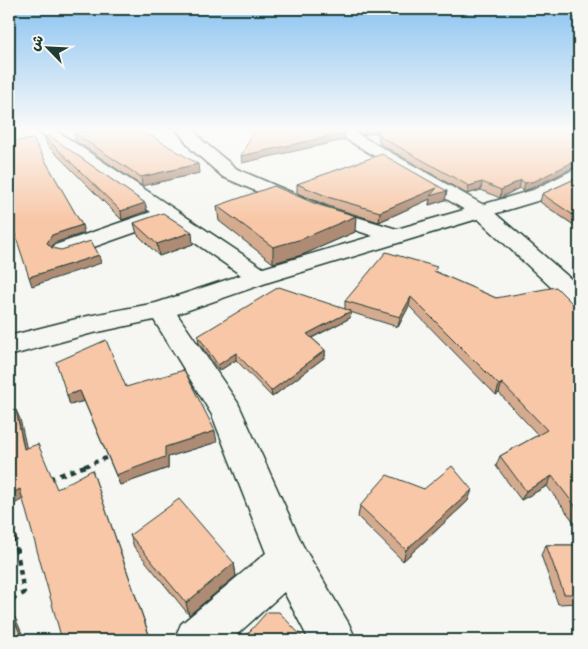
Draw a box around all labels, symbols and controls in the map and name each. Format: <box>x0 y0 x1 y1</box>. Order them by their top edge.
north arrow <box>22 22 72 72</box>
text: ش <box>25 32 47 53</box>

